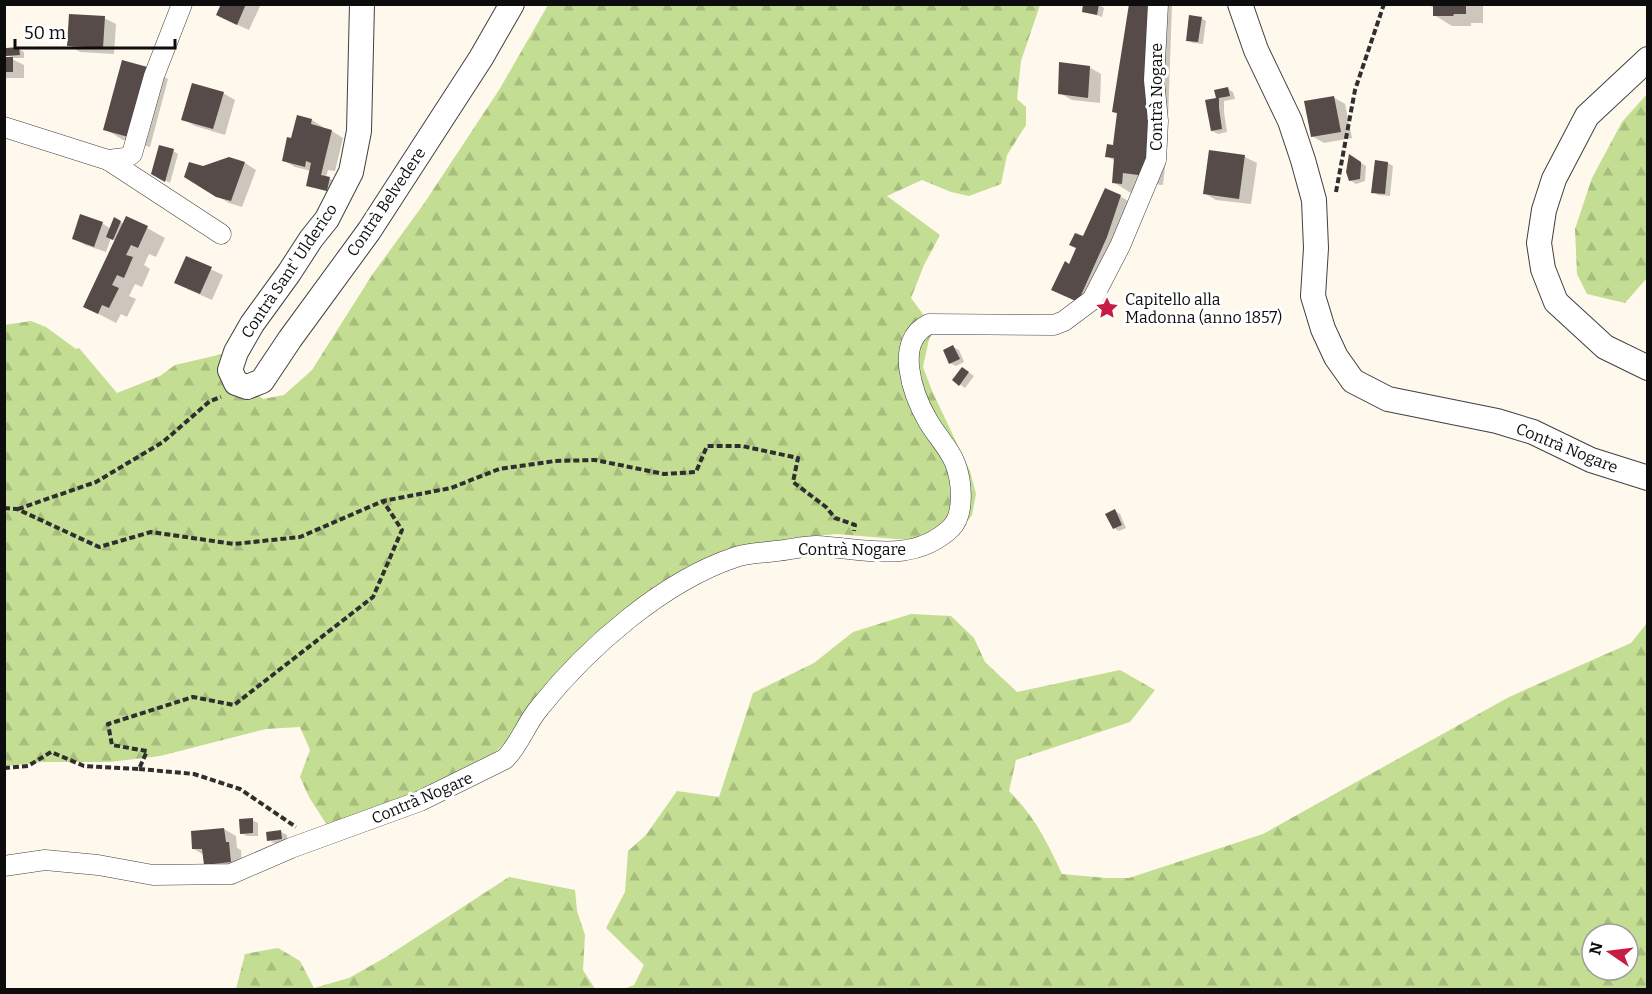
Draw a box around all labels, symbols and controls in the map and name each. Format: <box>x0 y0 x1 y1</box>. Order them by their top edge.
scale bar <box>15 12 176 50</box>
text: 50 m <box>24 22 66 44</box>
street label: Contrà Nogare <box>1147 43 1166 151</box>
street label: Contrà Belvedere <box>343 144 429 260</box>
street label: Contrà Sant' Ulderico <box>237 200 341 342</box>
place label: Capitello alla Madonna (anno 1857) <box>1125 290 1282 327</box>
place icon: Capitello alla Madonna (anno 1857) <box>1094 295 1120 321</box>
street label: Contrà Nogare <box>1513 419 1621 477</box>
street label: Contrà Nogare <box>798 540 906 559</box>
street label: Contrà Nogare <box>369 768 475 828</box>
north arrow <box>1580 922 1640 982</box>
text: N <box>1585 940 1607 957</box>

